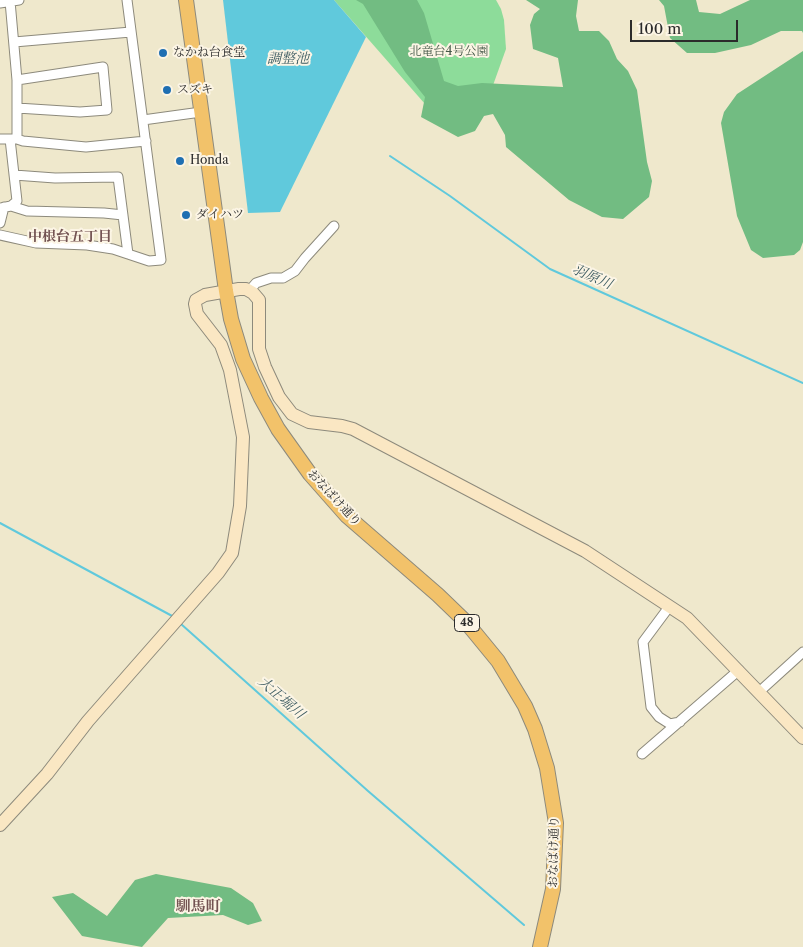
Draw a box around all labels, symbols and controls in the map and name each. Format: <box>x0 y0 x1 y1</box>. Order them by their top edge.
scale bar <box>633 10 740 42</box>
text: 100 m <box>638 19 681 38</box>
park label: 北竜台4号公園 <box>410 45 488 59</box>
place label: なかね台食堂 <box>173 46 245 60</box>
marker: なかね台食堂 <box>157 47 169 59</box>
water label: 調整池 <box>267 51 309 67</box>
place label: スズキ <box>177 83 213 97</box>
marker: スズキ <box>161 84 173 96</box>
place label: Honda <box>190 154 229 168</box>
marker: Honda <box>174 155 186 167</box>
place label: ダイハツ <box>196 208 244 222</box>
marker: ダイハツ <box>180 209 192 221</box>
district label: 中根台五丁目 <box>28 229 112 245</box>
water label: 羽原川 <box>569 261 615 293</box>
street label: おなばけ通り <box>304 467 364 529</box>
road number: 48 <box>454 614 480 632</box>
water label: 大正堀川 <box>254 673 308 723</box>
street label: おなばけ通り <box>546 816 562 888</box>
district label: 馴馬町 <box>176 898 220 916</box>

